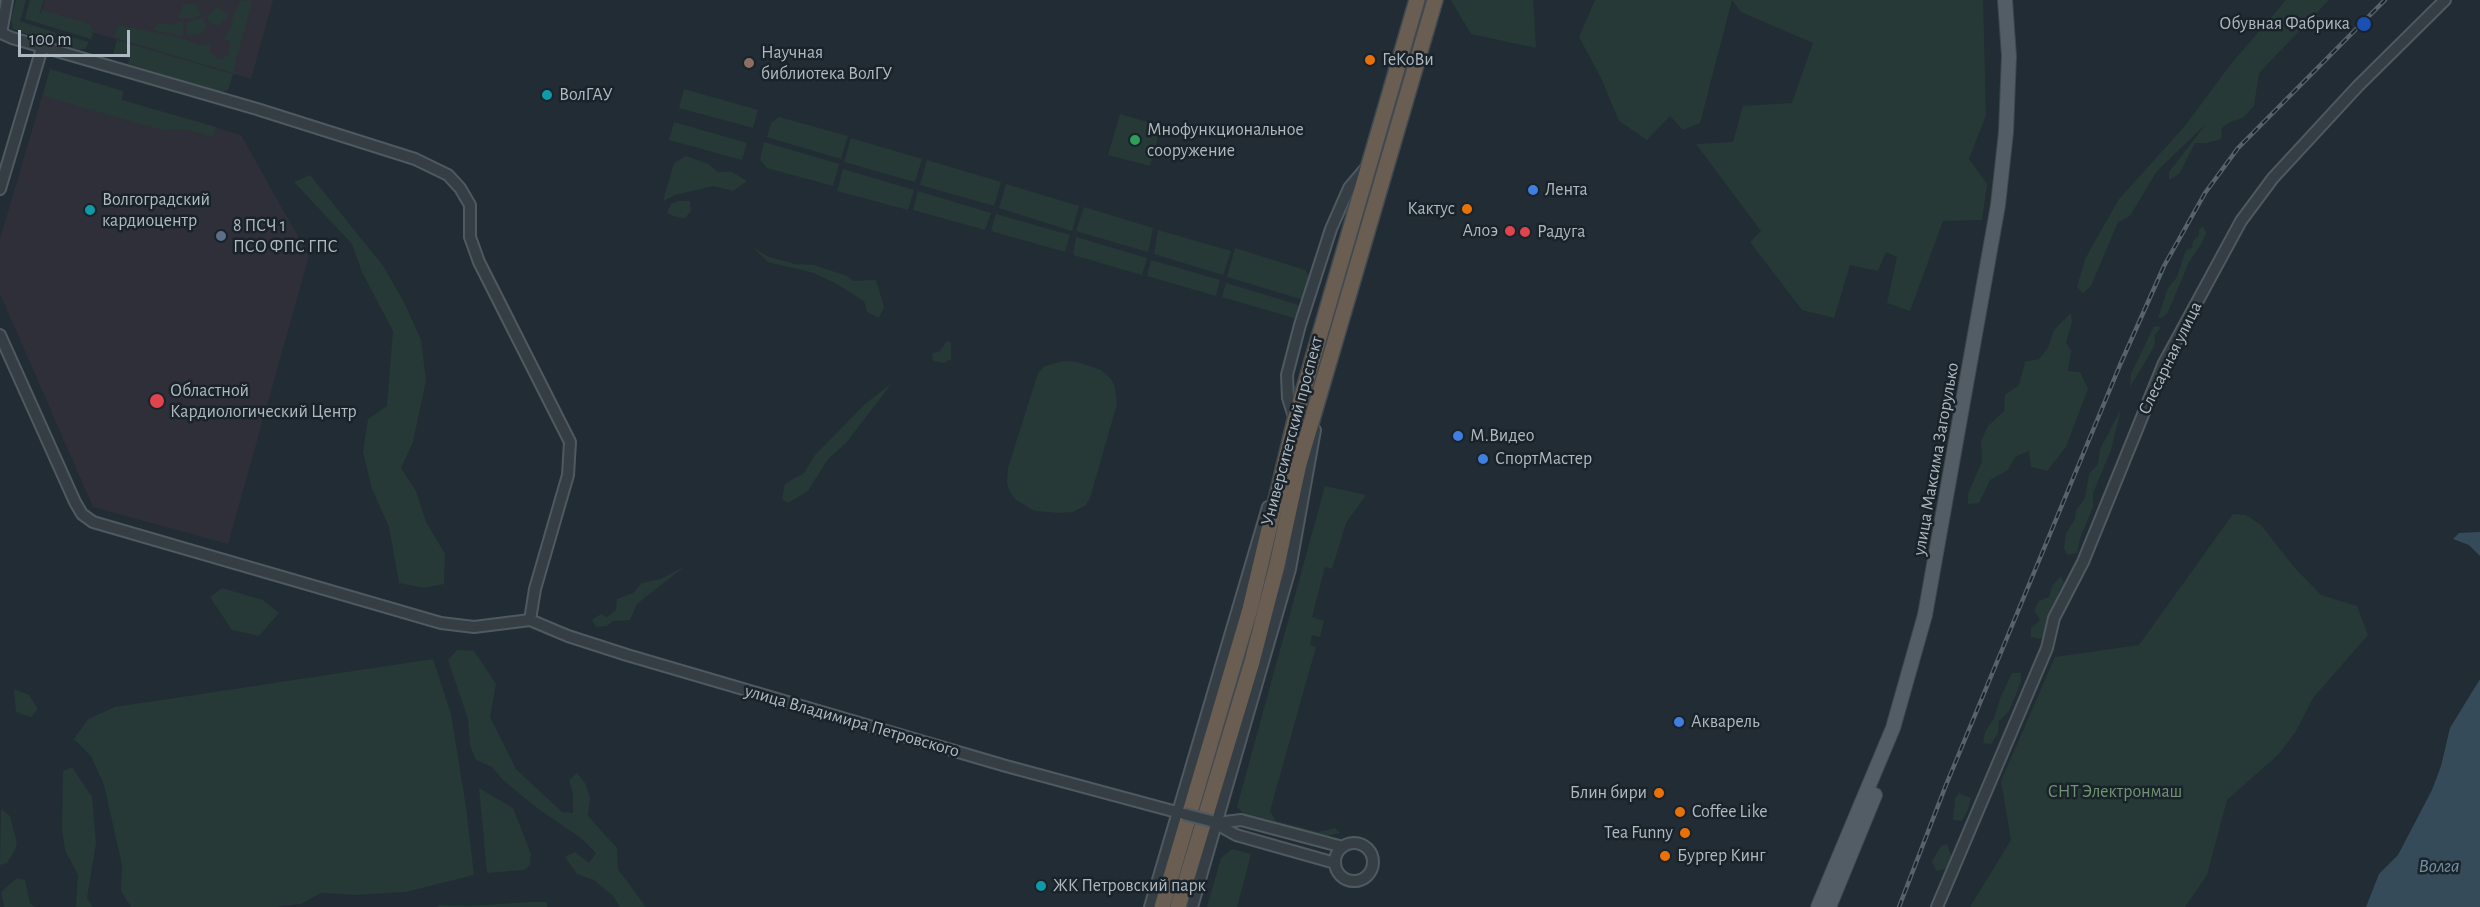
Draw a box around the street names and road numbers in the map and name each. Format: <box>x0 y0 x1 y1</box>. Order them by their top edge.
street label: Слесарная улица <box>2133 298 2207 418</box>
street label: Университетский проспект <box>1256 334 1328 528</box>
street label: улица Максима Загорулько <box>1908 361 1964 557</box>
street label: улица Владимира Петровского <box>742 680 962 762</box>

